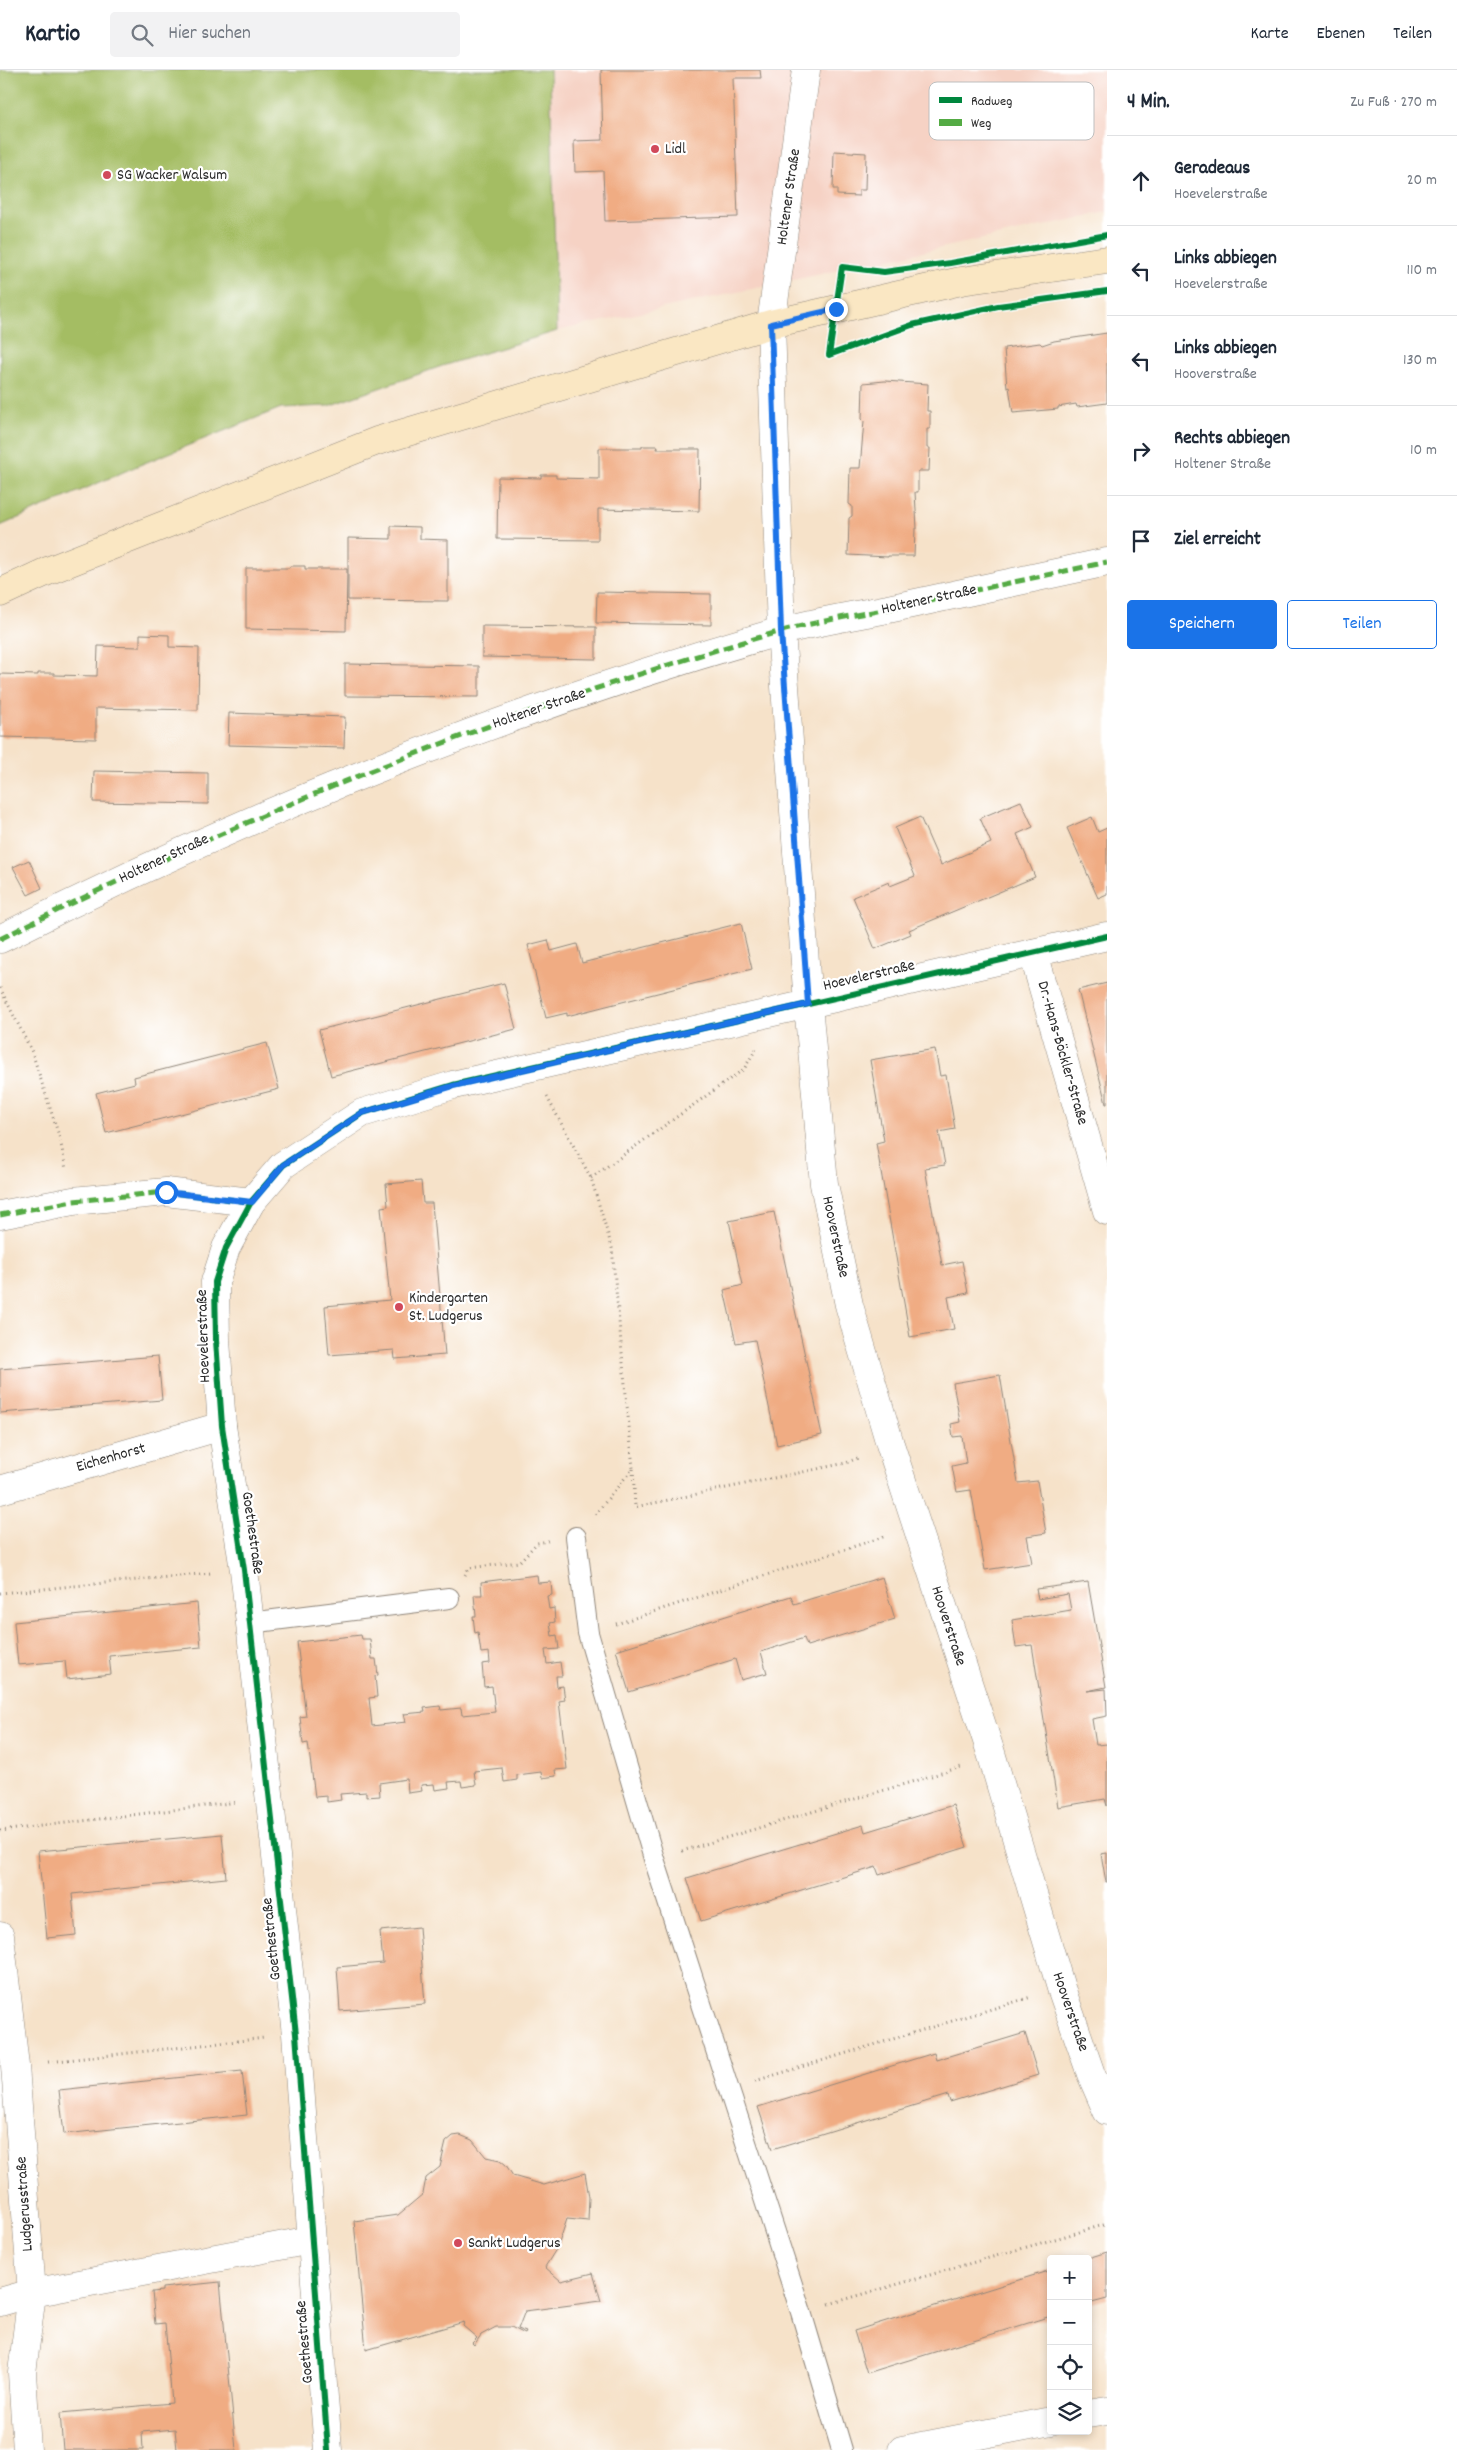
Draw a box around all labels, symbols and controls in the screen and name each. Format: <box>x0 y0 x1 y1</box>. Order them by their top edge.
search box <box>110 12 460 57</box>
text: Kartio <box>25 18 80 52</box>
icon: search <box>128 21 156 49</box>
text: Hier suchen <box>168 21 251 48</box>
text: Karte <box>1251 22 1289 47</box>
text: Ebenen <box>1317 22 1365 47</box>
text: Teilen <box>1393 22 1432 47</box>
legend <box>929 82 1094 140</box>
text: 4 Min. <box>1127 88 1170 118</box>
text: Zu Fuß · 270 m <box>1350 91 1437 114</box>
text: Radweg <box>971 92 1012 112</box>
text: Weg <box>971 114 991 134</box>
place label: Lidl <box>665 138 686 161</box>
marker: Lidl <box>649 143 661 155</box>
street label: Holtener Straße <box>771 147 807 247</box>
text: Geradeaus <box>1174 156 1250 183</box>
place label: SG Wacker Walsum <box>117 164 227 187</box>
icon: ahead <box>1127 167 1155 195</box>
marker: SG Wacker Walsum <box>101 169 113 181</box>
text: 20 m <box>1407 169 1437 192</box>
text: Hoevelerstraße <box>1174 183 1268 206</box>
text: Links abbiegen <box>1174 246 1277 273</box>
icon: left <box>1127 257 1155 285</box>
text: 110 m <box>1407 259 1437 282</box>
text: Hoevelerstraße <box>1174 273 1268 296</box>
route end <box>825 298 848 321</box>
text: Links abbiegen <box>1174 336 1277 363</box>
icon: left <box>1127 347 1155 375</box>
text: 130 m <box>1403 349 1437 372</box>
text: Hooverstraße <box>1174 363 1257 386</box>
text: Rechts abbiegen <box>1174 426 1290 453</box>
icon: right <box>1127 437 1155 465</box>
text: 10 m <box>1410 439 1437 462</box>
text: Holtener Straße <box>1174 453 1271 476</box>
icon: arrive <box>1127 527 1155 555</box>
text: Ziel erreicht <box>1174 527 1261 554</box>
street label: Holtener Straße <box>879 579 979 621</box>
button: Speichern <box>1127 600 1277 649</box>
button: Teilen <box>1287 600 1437 649</box>
street label: Holtener Straße <box>489 682 589 736</box>
street label: Holtener Straße <box>115 828 213 890</box>
street label: Hoevelerstraße <box>821 954 917 998</box>
street label: Dr.-Hans-Böckler-Straße <box>1030 978 1094 1128</box>
route start <box>155 1181 178 1204</box>
street label: Hooverstraße <box>815 1194 855 1280</box>
place label: Kindergarten St. Ludgerus <box>409 1287 488 1328</box>
street label: Hoevelerstraße <box>191 1289 217 1383</box>
marker: Kindergarten St. Ludgerus <box>393 1301 405 1313</box>
street label: Eichenhorst <box>74 1437 149 1479</box>
street label: Goethestraße <box>235 1490 269 1576</box>
street label: Hooverstraße <box>924 1583 972 1669</box>
street label: Goethestraße <box>256 1896 288 1982</box>
street label: Hooverstraße <box>1046 1969 1094 2055</box>
street label: Ludgerusstraße <box>10 2156 40 2252</box>
place label: Sankt Ludgerus <box>468 2232 561 2255</box>
marker: Sankt Ludgerus <box>452 2237 464 2249</box>
map controls <box>1047 2255 1092 2435</box>
button: + <box>1047 2255 1092 2300</box>
street label: Goethestraße <box>290 2300 320 2384</box>
button: − <box>1047 2300 1092 2345</box>
button: locate <box>1047 2345 1092 2390</box>
button: layers <box>1047 2390 1092 2435</box>

